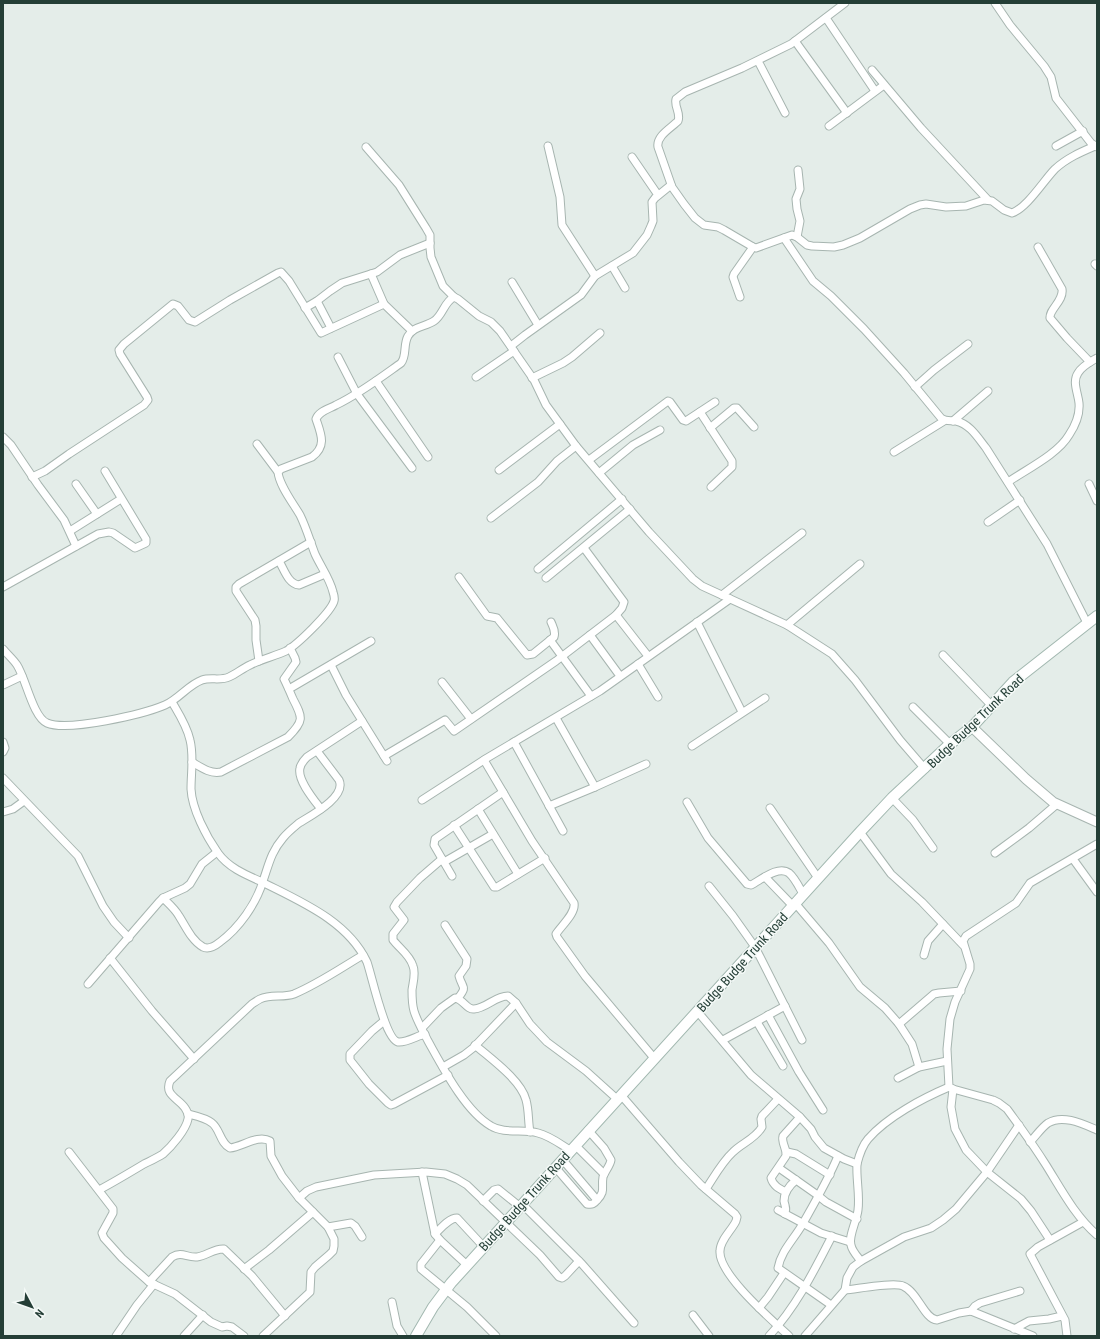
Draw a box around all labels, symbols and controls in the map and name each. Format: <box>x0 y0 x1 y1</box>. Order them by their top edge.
street label: Budge Budge Trunk Road <box>924 671 1027 771</box>
street label: Budge Budge Trunk Road <box>694 910 791 1015</box>
street label: Budge Budge Trunk Road <box>476 1149 573 1254</box>
north arrow <box>12 1287 52 1327</box>
text: N <box>32 1306 46 1320</box>

